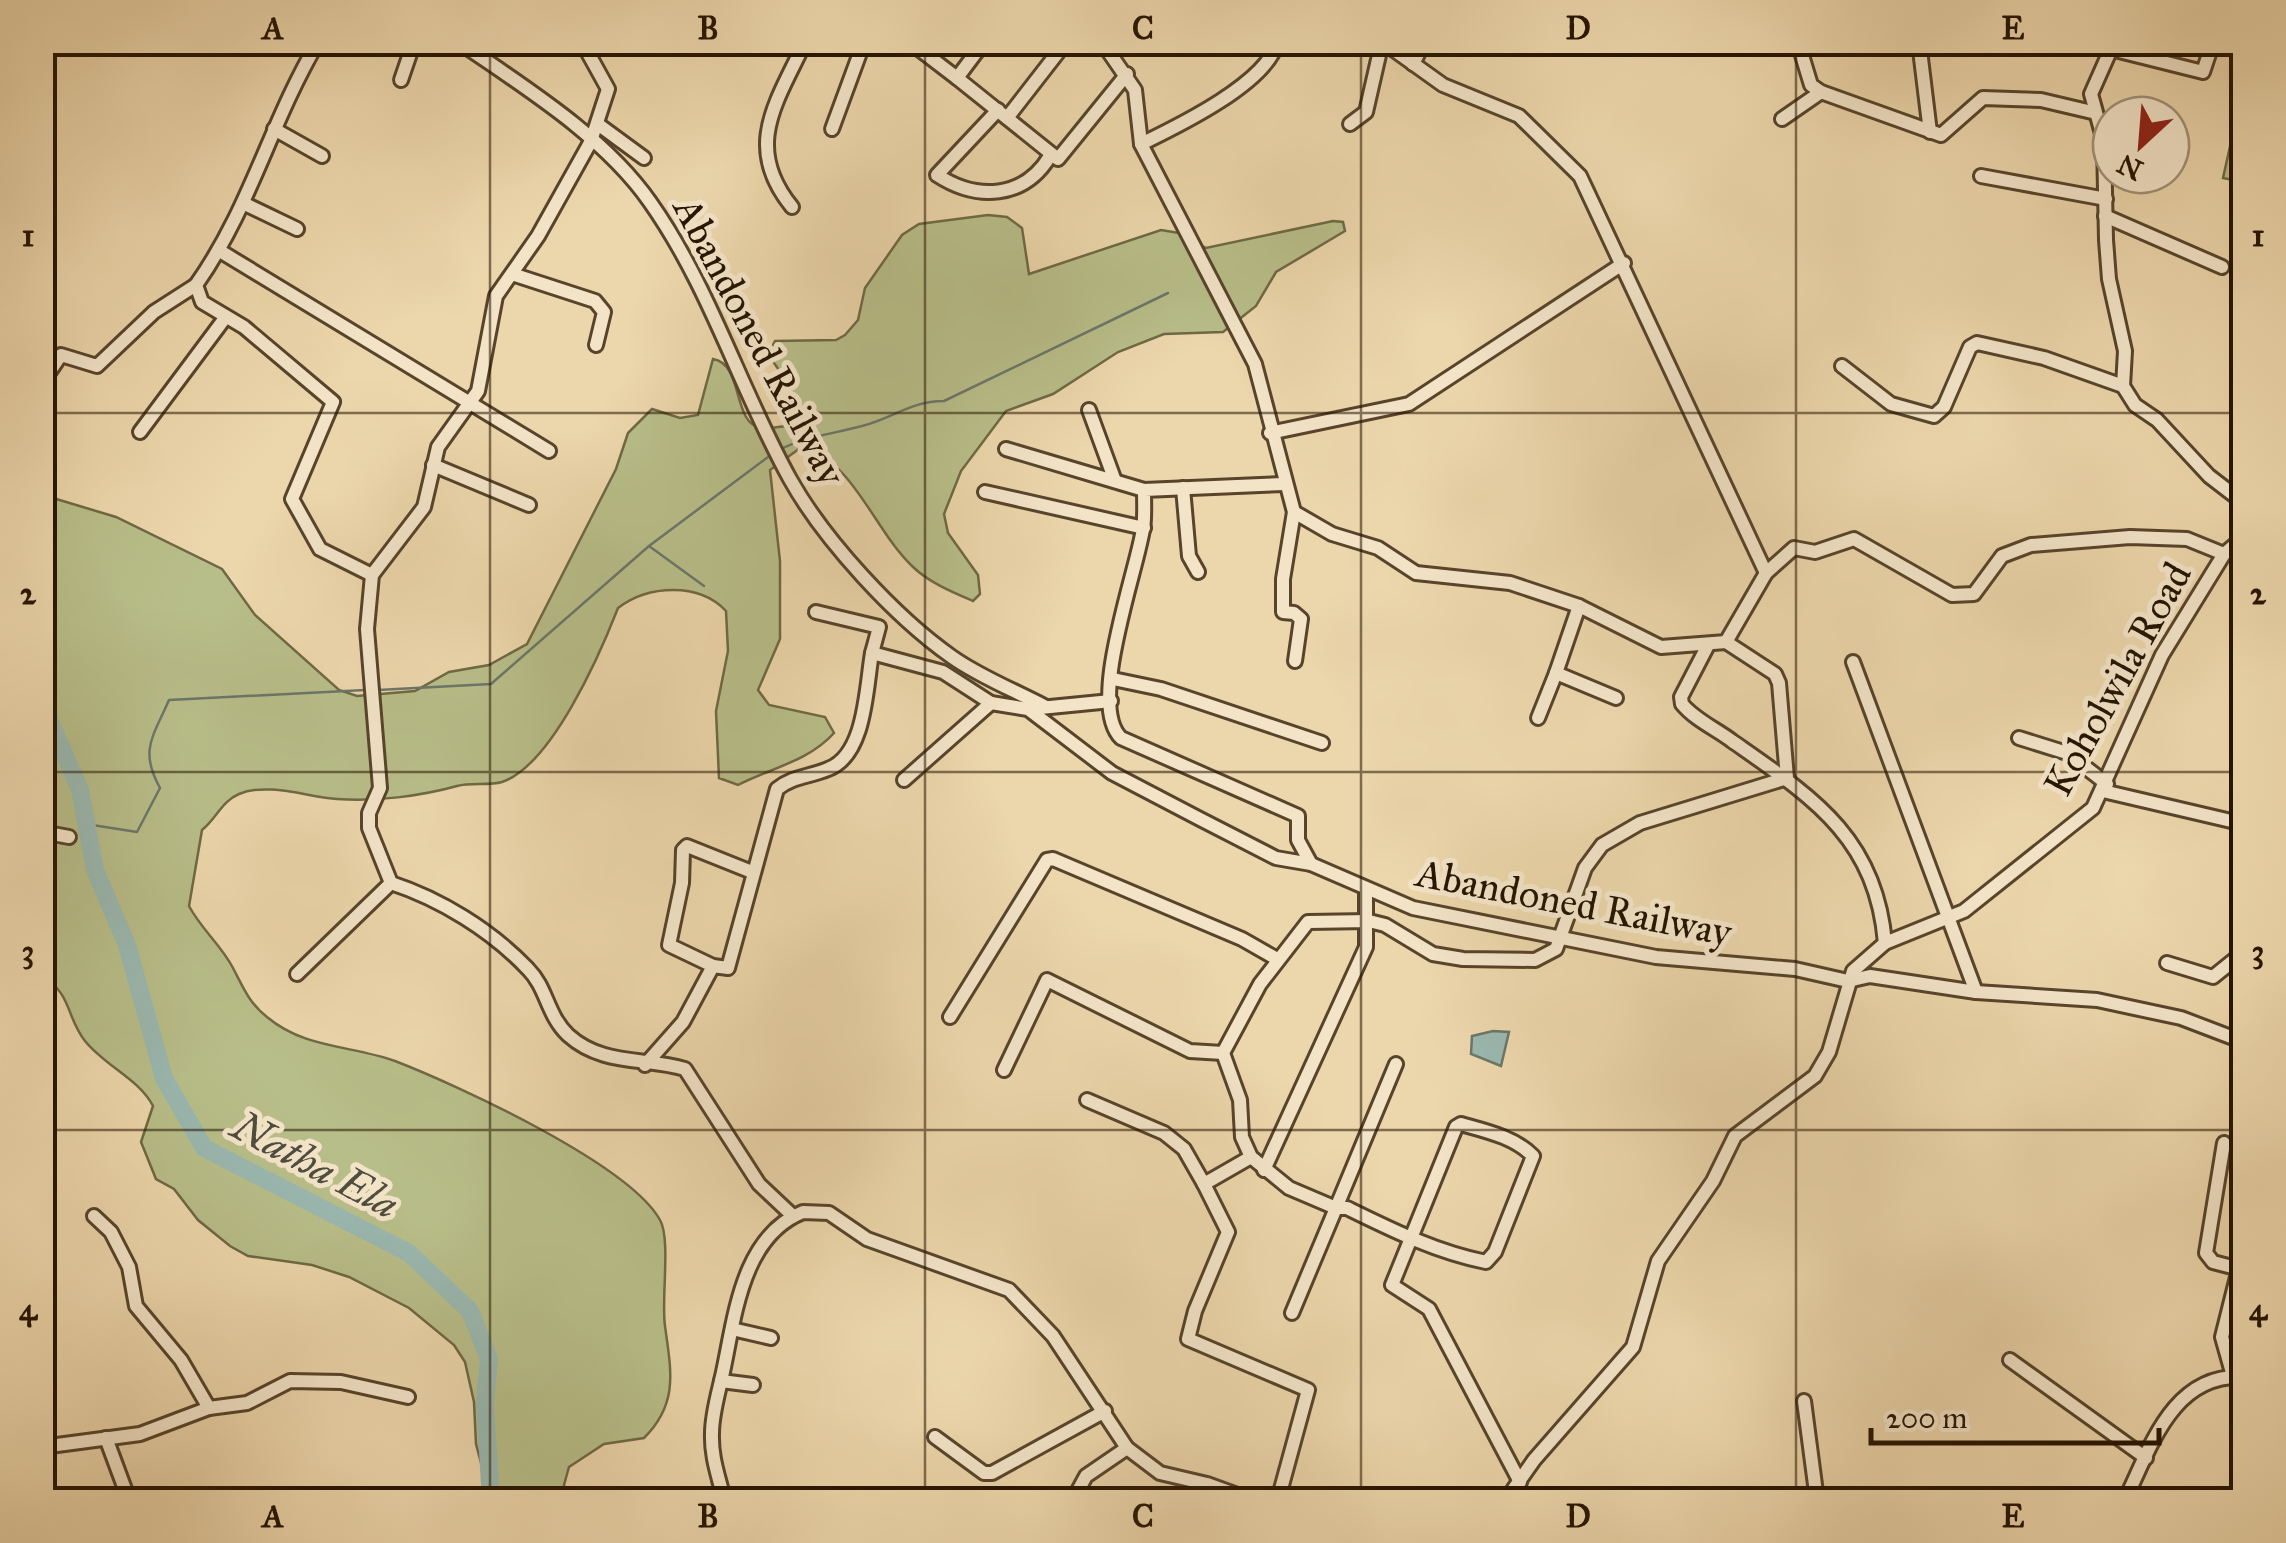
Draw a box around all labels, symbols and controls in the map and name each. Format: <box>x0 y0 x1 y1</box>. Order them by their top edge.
text: A <box>260 9 284 48</box>
text: B <box>697 9 719 48</box>
text: C <box>1132 9 1154 48</box>
text: D <box>1565 9 1591 48</box>
text: E <box>2002 9 2025 48</box>
north arrow <box>2091 95 2191 195</box>
text: N <box>2112 146 2149 188</box>
street label: Abandoned Railway <box>662 187 857 495</box>
text: 1 <box>22 216 35 255</box>
text: 1 <box>2252 216 2265 255</box>
street label: Koholwila Road <box>2033 554 2202 805</box>
text: 2 <box>20 574 37 613</box>
text: 2 <box>2250 574 2267 613</box>
street label: Abandoned Railway <box>1410 848 1737 957</box>
text: 3 <box>22 932 34 971</box>
text: 3 <box>2252 932 2264 971</box>
water label: Natha Ela <box>221 1098 408 1230</box>
text: 4 <box>19 1290 38 1329</box>
text: 4 <box>2249 1290 2268 1329</box>
scale bar <box>1871 1383 2158 1445</box>
text: 200 m <box>1886 1400 1967 1436</box>
text: A <box>260 1497 284 1536</box>
text: B <box>697 1497 719 1536</box>
text: C <box>1132 1497 1154 1536</box>
text: D <box>1565 1497 1591 1536</box>
text: E <box>2002 1497 2025 1536</box>

